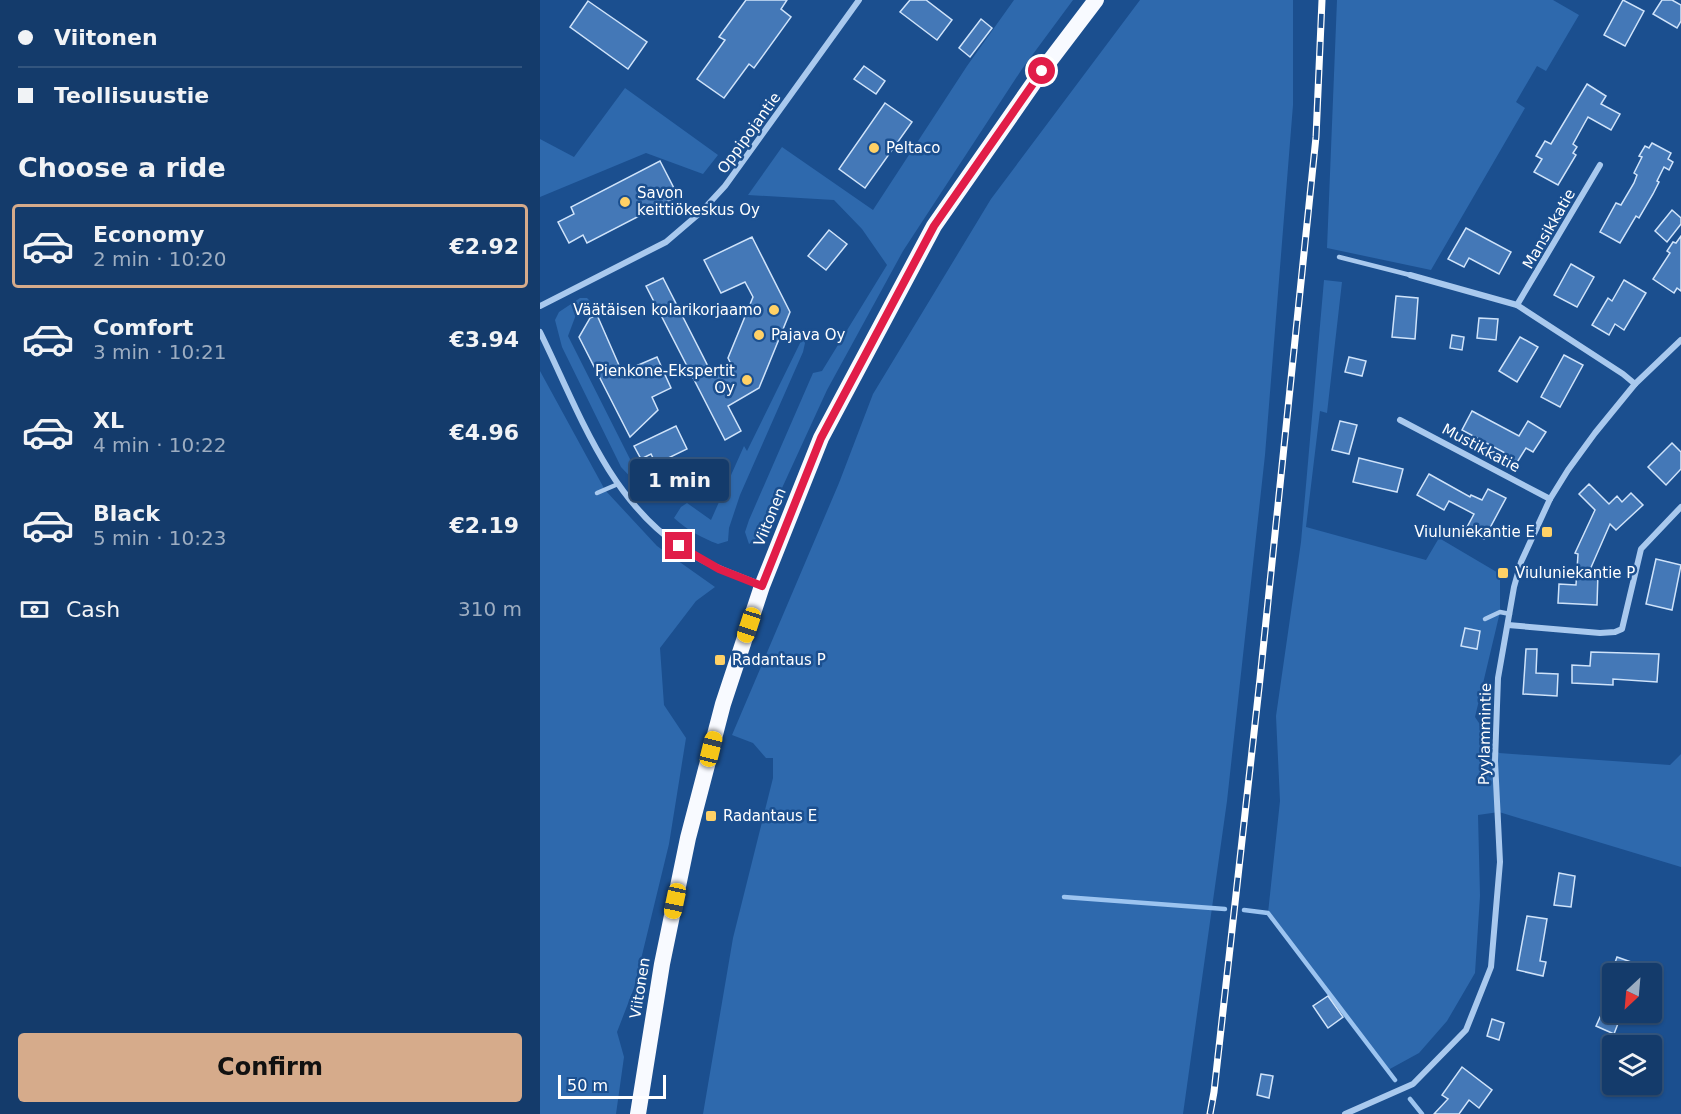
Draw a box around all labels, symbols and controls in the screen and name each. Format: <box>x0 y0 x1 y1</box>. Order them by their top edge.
text: Viitonen <box>54 25 158 50</box>
route start <box>1028 57 1055 84</box>
text: Teollisuustie <box>54 83 209 108</box>
street label: Oppipojantie <box>714 89 784 177</box>
place label: Peltaco <box>886 139 940 157</box>
marker: Peltaco <box>867 141 881 155</box>
text: Choose a ride <box>18 152 226 183</box>
place label: Savon keittiökeskus Oy <box>637 184 760 219</box>
street label: Mansikkatie <box>1519 186 1579 272</box>
marker: Savon keittiökeskus Oy <box>618 195 632 209</box>
icon: car <box>21 219 75 273</box>
text: Economy <box>93 222 204 247</box>
text: €2.92 <box>449 234 519 259</box>
text: 2 min · 10:20 <box>93 247 227 271</box>
place label: Väätäisen kolarikorjaamo <box>573 301 762 319</box>
marker: Väätäisen kolarikorjaamo <box>767 303 781 317</box>
icon: car <box>21 312 75 366</box>
text: Comfort <box>93 315 193 340</box>
place label: Pajava Oy <box>771 326 846 344</box>
text: €3.94 <box>449 327 519 352</box>
marker: Pajava Oy <box>752 328 766 342</box>
text: 3 min · 10:21 <box>93 340 227 364</box>
place label: Pienkone-Ekspertit Oy <box>595 362 735 397</box>
marker: Pienkone-Ekspertit Oy <box>740 373 754 387</box>
icon: car <box>21 405 75 459</box>
text: XL <box>93 408 124 433</box>
text: €4.96 <box>449 420 519 445</box>
street label: Mustikkatie <box>1439 420 1523 476</box>
text: 4 min · 10:22 <box>93 433 227 457</box>
callout: 1 min <box>630 459 728 501</box>
text: 1 min <box>648 468 711 492</box>
street label: Viitonen <box>750 485 790 549</box>
icon: car <box>21 498 75 552</box>
text: Black <box>93 501 160 526</box>
text: €2.19 <box>449 513 519 538</box>
place label: Viuluniekantie E <box>1414 523 1535 541</box>
marker: Viuluniekantie E <box>1540 525 1554 539</box>
text: 5 min · 10:23 <box>93 526 227 550</box>
route end <box>665 532 692 559</box>
place label: Viuluniekantie P <box>1515 564 1635 582</box>
marker: Viuluniekantie P <box>1496 566 1510 580</box>
icon: cash <box>18 593 51 626</box>
text: Cash <box>66 597 120 622</box>
text: 310 m <box>458 597 522 621</box>
car <box>735 605 763 645</box>
place label: Radantaus P <box>732 651 826 669</box>
marker: Radantaus P <box>713 653 727 667</box>
street label: Pyylammintie <box>1475 683 1495 785</box>
car <box>698 729 724 769</box>
place label: Radantaus E <box>723 807 817 825</box>
marker: Radantaus E <box>704 809 718 823</box>
car <box>662 882 688 920</box>
street label: Viitonen <box>626 956 654 1020</box>
north arrow <box>1602 963 1662 1023</box>
map controls <box>1602 963 1662 1095</box>
button: Confirm <box>18 1033 522 1102</box>
button: layers <box>1602 1035 1662 1095</box>
scale bar <box>558 1072 666 1100</box>
text: 50 m <box>567 1076 608 1095</box>

